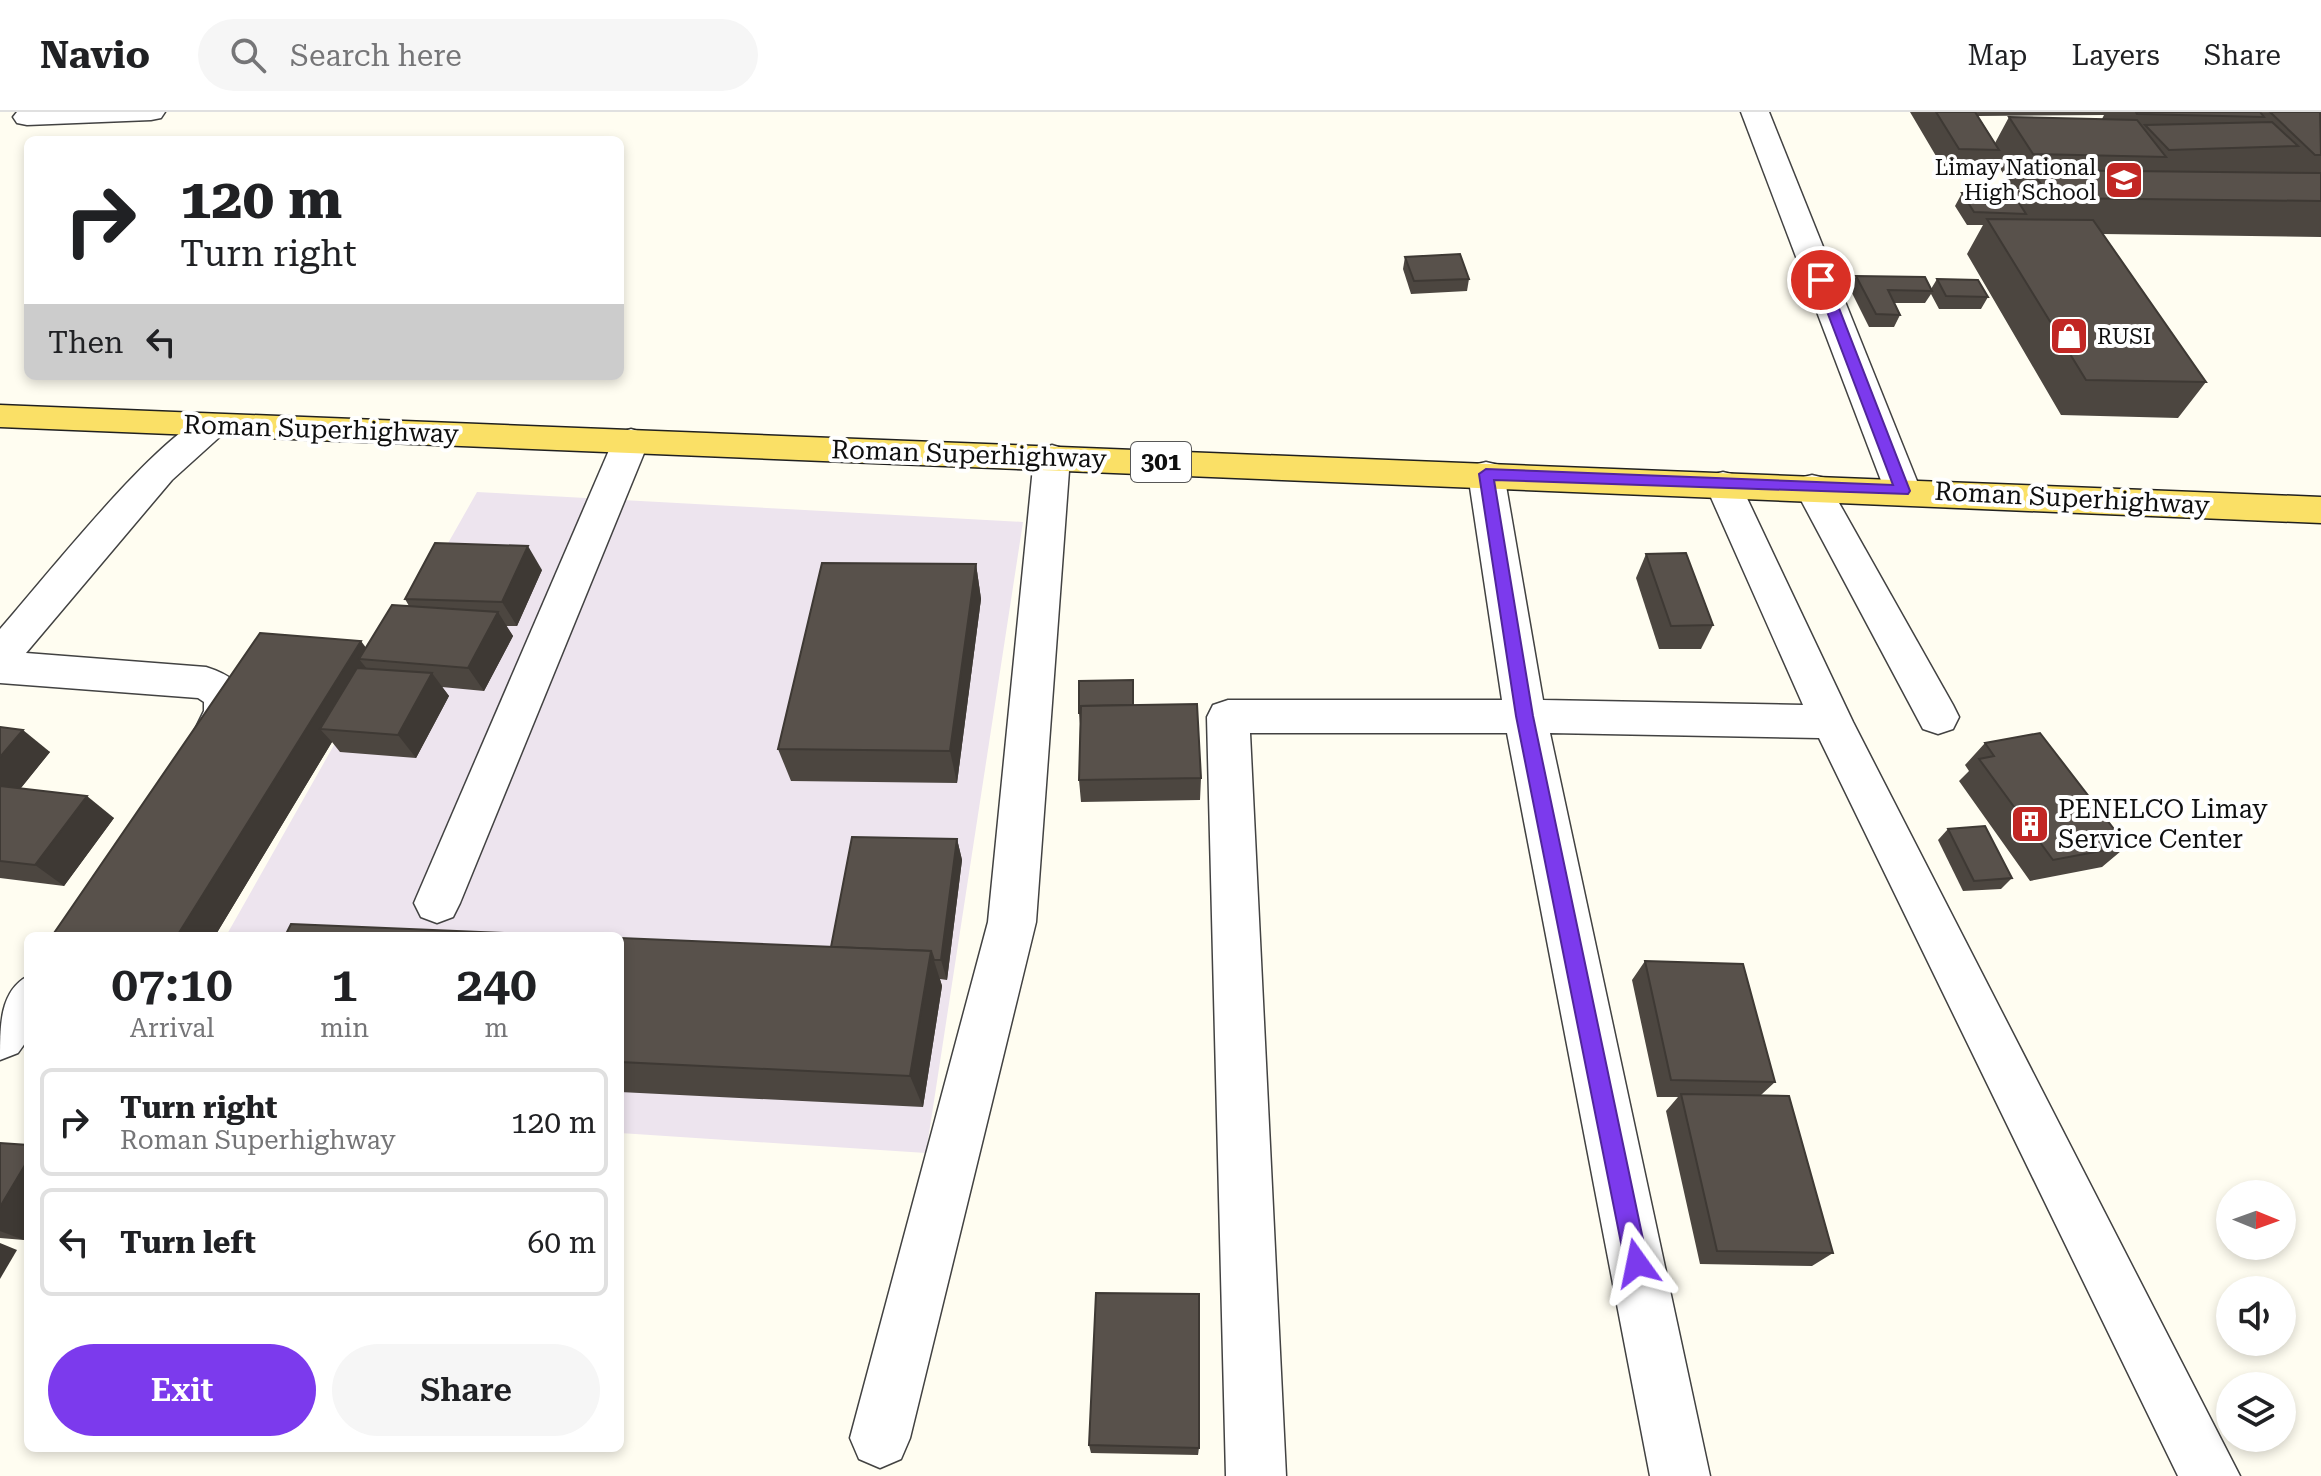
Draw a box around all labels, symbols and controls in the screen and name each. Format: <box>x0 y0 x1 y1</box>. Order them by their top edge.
search box <box>198 19 758 91</box>
text: Navio <box>40 33 150 77</box>
icon: search <box>226 33 270 77</box>
text: Search here <box>290 38 462 73</box>
text: Map <box>1968 39 2027 72</box>
text: Layers <box>2071 39 2160 72</box>
text: Share <box>2204 39 2281 72</box>
place label: Limay National High School <box>1935 155 2096 205</box>
school or university icon: Limay National High School <box>2103 159 2145 201</box>
text: 120 m <box>180 166 342 232</box>
icon: right <box>48 168 152 272</box>
text: Turn right <box>180 233 357 275</box>
pin <box>1787 246 1855 314</box>
icon: arrive <box>1799 258 1843 302</box>
shop icon: RUSI <box>2048 315 2090 357</box>
icon: left <box>139 320 183 364</box>
place label: RUSI <box>2097 324 2151 349</box>
text: Then <box>48 325 123 360</box>
street label: Roman Superhighway <box>183 409 460 449</box>
street label: Roman Superhighway <box>831 434 1108 474</box>
road number: 301 <box>1131 442 1191 482</box>
street label: Roman Superhighway <box>1934 476 2211 520</box>
place label: PENELCO Limay Service Center <box>2058 794 2268 854</box>
building icon: PENELCO Limay Service Center <box>2009 803 2051 845</box>
text: 07:10 <box>111 957 233 1013</box>
text: 1 <box>331 957 358 1013</box>
text: 240 <box>456 957 537 1013</box>
text: Arrival <box>130 1013 214 1043</box>
text: min <box>320 1013 369 1043</box>
text: m <box>485 1013 508 1043</box>
text: Turn right <box>120 1090 277 1125</box>
icon: right <box>52 1100 96 1144</box>
text: 120 m <box>511 1105 596 1140</box>
text: Roman Superhighway <box>120 1125 396 1155</box>
north arrow <box>2216 1180 2296 1260</box>
map controls <box>2216 1180 2296 1452</box>
icon: left <box>52 1220 96 1264</box>
position arrow <box>1595 1221 1679 1305</box>
text: Turn left <box>120 1225 256 1260</box>
text: 60 m <box>527 1225 596 1260</box>
button: sound <box>2216 1276 2296 1356</box>
button: Exit <box>48 1344 316 1436</box>
button: Share <box>332 1344 600 1436</box>
button: layers <box>2216 1372 2296 1452</box>

